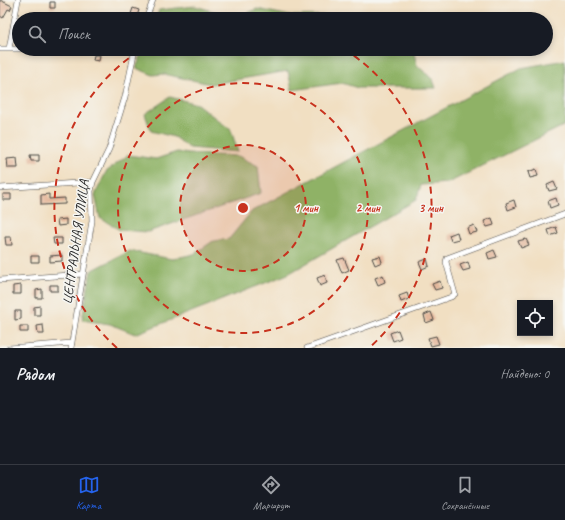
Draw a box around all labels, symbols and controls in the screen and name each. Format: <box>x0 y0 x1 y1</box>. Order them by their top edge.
search box <box>12 12 553 56</box>
icon: search <box>26 23 48 45</box>
text: Поиск <box>58 25 90 44</box>
street label: ЦЕНТРАЛЬНАЯ УЛИЦА <box>58 178 93 305</box>
text: 1 мин <box>294 200 319 216</box>
text: 2 мин <box>356 200 381 216</box>
text: 3 мин <box>419 200 444 216</box>
centre of rings <box>236 201 250 215</box>
map controls <box>517 300 553 336</box>
button: locate <box>517 300 553 336</box>
text: Рядом <box>16 364 54 385</box>
text: Найдено: 0 <box>501 366 549 382</box>
tab: Карта <box>76 474 101 512</box>
tab: Маршрут <box>253 474 289 512</box>
tab: Сохранённые <box>441 474 489 512</box>

